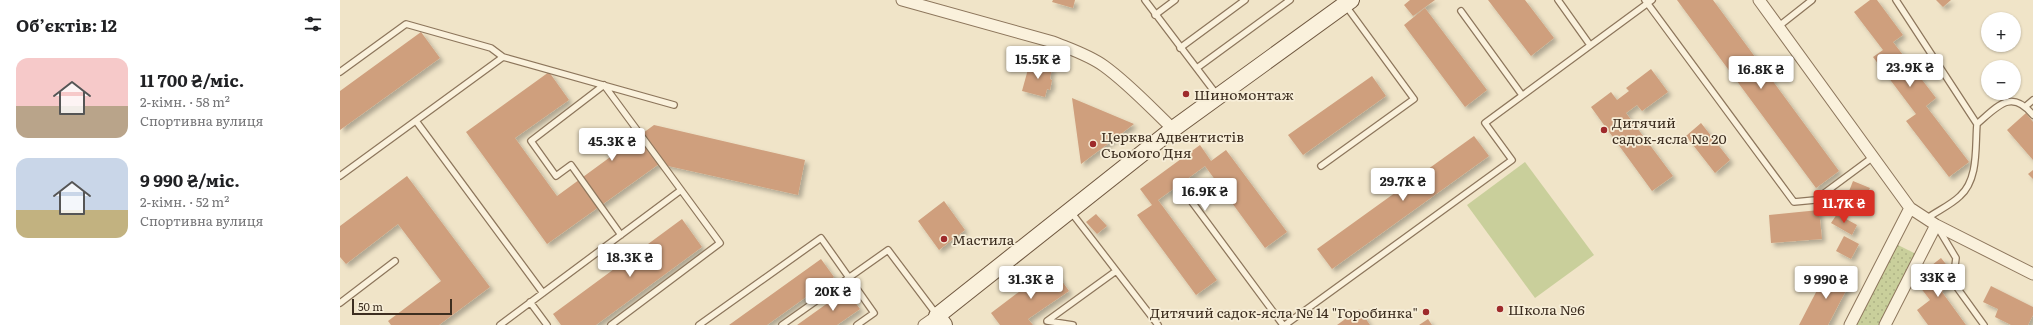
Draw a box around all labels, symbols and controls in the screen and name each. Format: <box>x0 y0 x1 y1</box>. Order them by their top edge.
text: Об’єктів: 12 <box>16 12 117 37</box>
map controls <box>1981 12 2021 100</box>
button: + <box>1981 12 2021 52</box>
icon: filters <box>302 13 324 35</box>
pin: 15.5K ₴ <box>1001 46 1075 80</box>
text: 15.5K ₴ <box>1015 49 1061 68</box>
pin: 23.9K ₴ <box>1873 54 1947 88</box>
pin: 16.8K ₴ <box>1724 56 1798 90</box>
text: 23.9K ₴ <box>1886 57 1934 76</box>
text: 16.8K ₴ <box>1738 59 1784 78</box>
button: − <box>1981 60 2021 100</box>
text: 11 700 ₴/міс. <box>140 67 244 92</box>
icon: home <box>48 74 96 122</box>
place label: Шиномонтаж <box>1194 84 1294 104</box>
marker: Шиномонтаж <box>1181 89 1191 99</box>
text: 2-кімн. · 58 m² <box>140 92 230 111</box>
text: Спортивна вулиця <box>140 111 263 130</box>
place label: Дитячий садок-ясла № 20 <box>1612 112 1727 148</box>
marker: Дитячий садок-ясла № 20 <box>1599 125 1609 135</box>
place label: Церква Адвентистів Сьомого Дня <box>1101 126 1244 162</box>
pin: 45.3K ₴ <box>575 128 649 162</box>
text: 45.3K ₴ <box>588 131 636 150</box>
marker: Церква Адвентистів Сьомого Дня <box>1088 139 1098 149</box>
text: 9 990 ₴/міс. <box>140 167 240 192</box>
pin: 29.7K ₴ <box>1366 168 1440 202</box>
text: 29.7K ₴ <box>1380 171 1426 190</box>
icon: home <box>48 174 96 222</box>
pin: 16.9K ₴ <box>1168 178 1242 212</box>
text: 16.9K ₴ <box>1182 181 1228 200</box>
pin: 11.7K ₴ <box>1807 190 1881 224</box>
text: 2-кімн. · 52 m² <box>140 192 229 211</box>
text: 11.7K ₴ <box>1823 193 1865 212</box>
text: Спортивна вулиця <box>140 211 263 230</box>
place label: Мастила <box>952 229 1015 249</box>
marker: Мастила <box>939 234 949 244</box>
pin: 18.3K ₴ <box>593 244 667 278</box>
text: 18.3K ₴ <box>607 247 653 266</box>
pin: 33K ₴ <box>1910 264 1966 298</box>
pin: 31.3K ₴ <box>994 266 1068 300</box>
pin: 9 990 ₴ <box>1789 266 1863 300</box>
text: 33K ₴ <box>1920 267 1956 286</box>
text: 31.3K ₴ <box>1008 269 1054 288</box>
text: 9 990 ₴ <box>1804 269 1848 288</box>
pin: 20K ₴ <box>805 278 861 312</box>
text: 20K ₴ <box>815 281 851 300</box>
scale bar <box>352 297 452 316</box>
text: 50 m <box>358 298 383 314</box>
place label: Школа №6 <box>1508 299 1585 319</box>
place label: Дитячий садок-ясла № 14 "Горобинка" <box>1150 302 1418 322</box>
marker: Школа №6 <box>1495 304 1505 314</box>
marker: Дитячий садок-ясла № 14 "Горобинка" <box>1421 307 1431 317</box>

